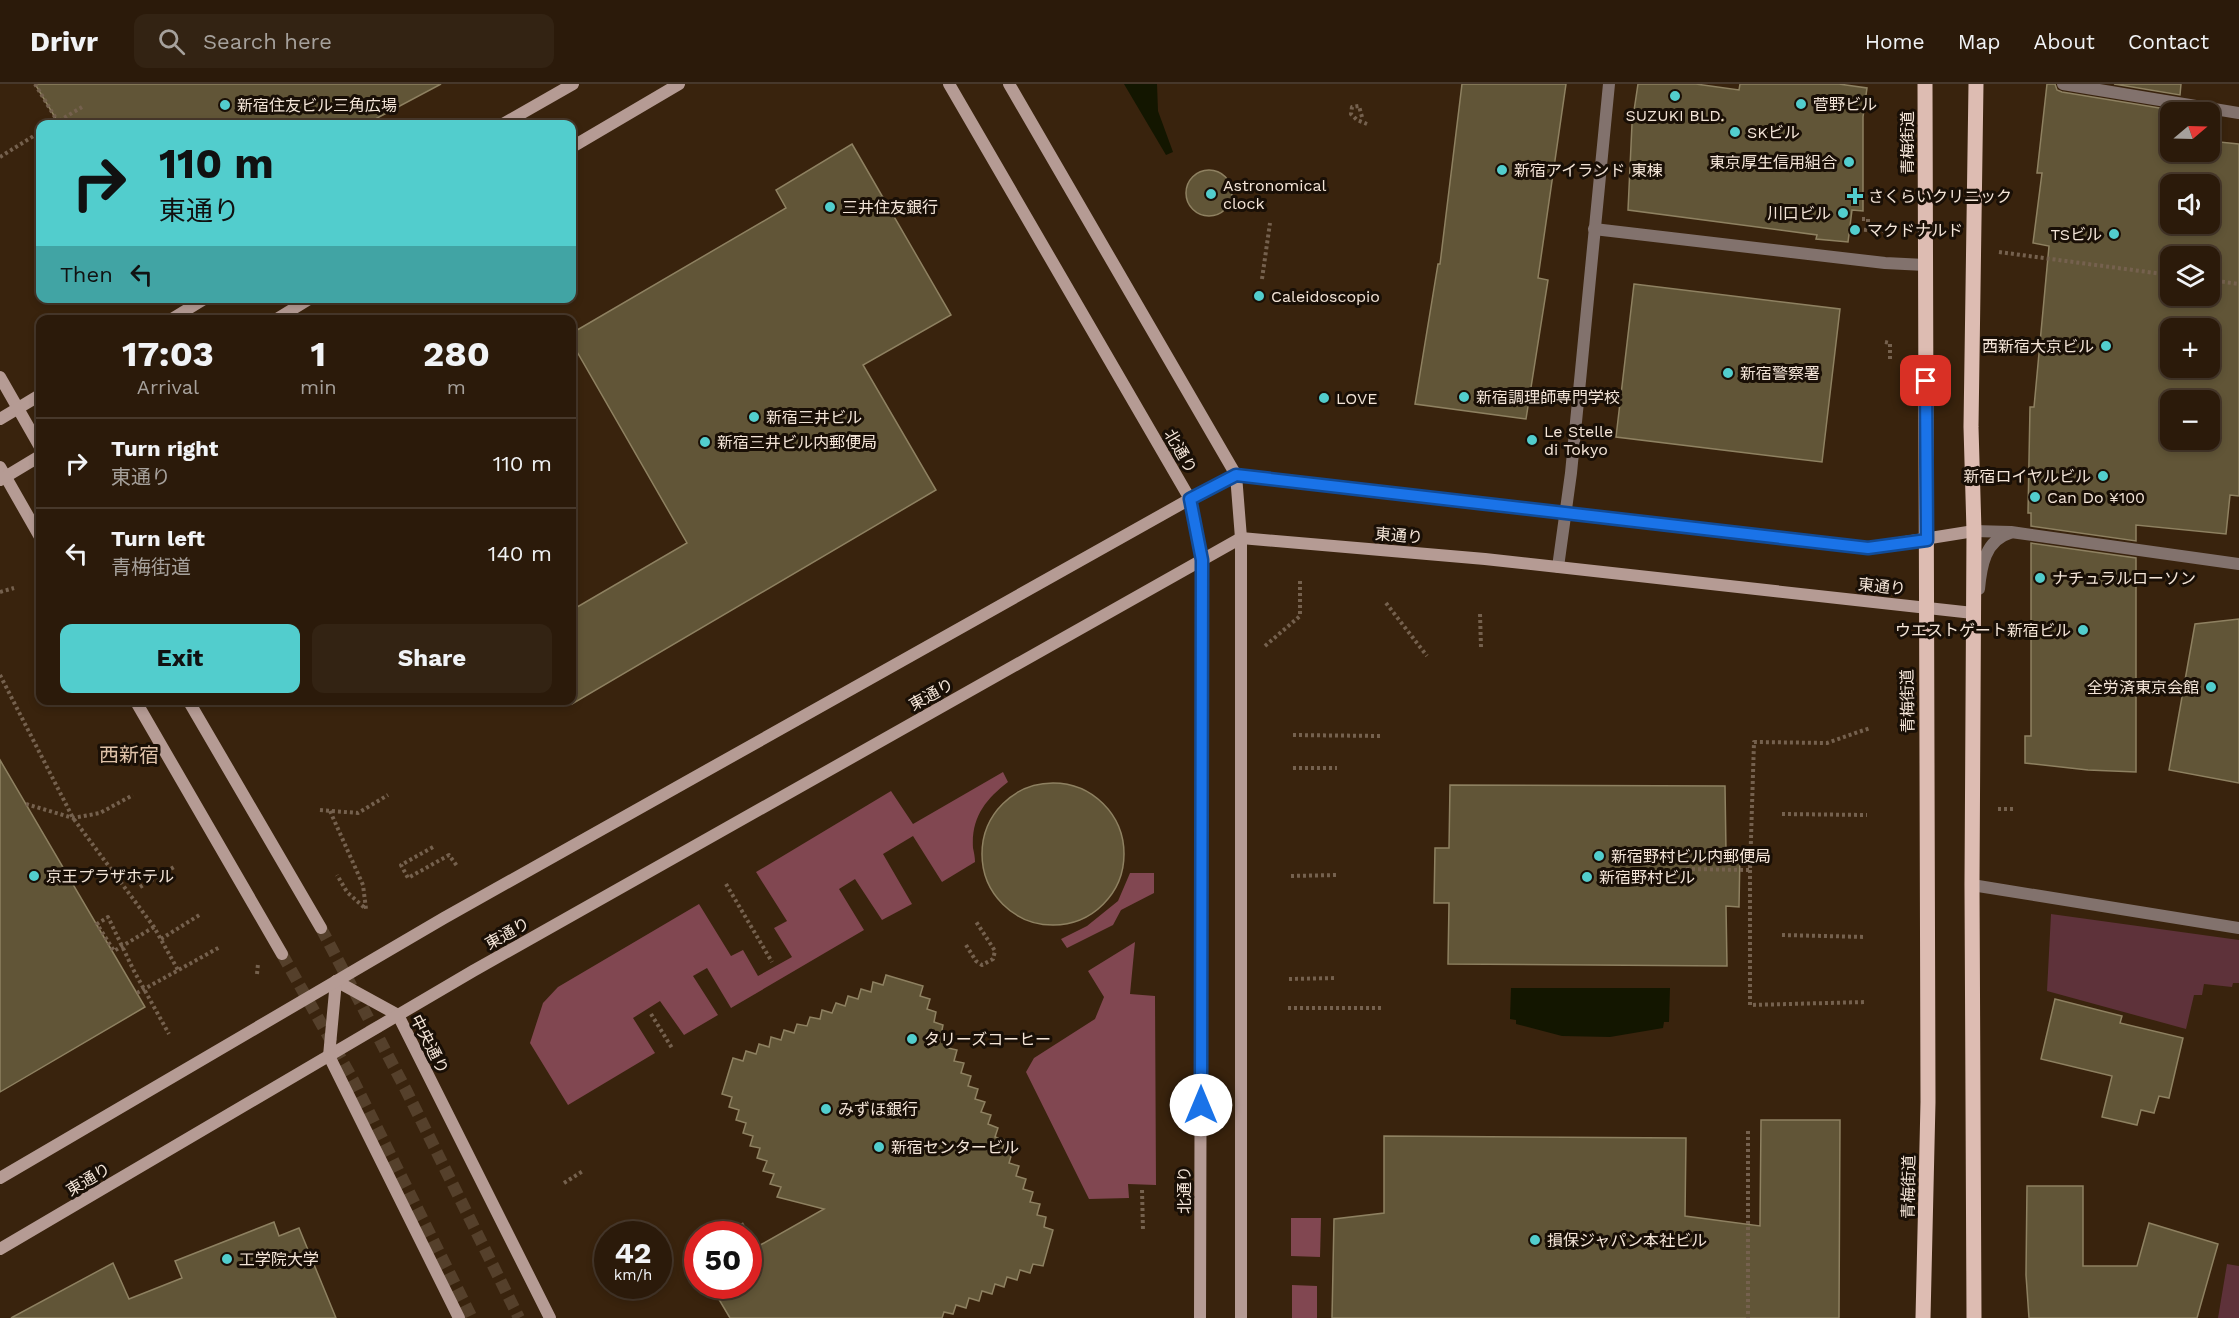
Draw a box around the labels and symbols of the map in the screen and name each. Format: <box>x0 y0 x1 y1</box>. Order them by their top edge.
marker: SUZUKI BLD. <box>1668 89 1682 103</box>
place label: 菅野ビル <box>1813 95 1877 114</box>
place label: 新宿住友ビル三角広場 <box>237 96 397 115</box>
marker: 菅野ビル <box>1794 97 1808 111</box>
marker: 新宿住友ビル三角広場 <box>218 98 232 112</box>
north arrow <box>2160 102 2220 162</box>
place label: SUZUKI BLD. <box>1626 106 1724 125</box>
street label: 青梅街道 <box>1898 111 1917 175</box>
place label: SKビル <box>1747 123 1800 142</box>
marker: SKビル <box>1728 125 1742 139</box>
place label: 東京厚生信用組合 <box>1709 153 1837 172</box>
marker: 東京厚生信用組合 <box>1842 155 1856 169</box>
place label: 新宿アイランド 東棟 <box>1514 161 1663 180</box>
marker: 新宿アイランド 東棟 <box>1495 163 1509 177</box>
place label: Astronomical clock <box>1223 176 1327 213</box>
marker: Astronomical clock <box>1204 187 1218 201</box>
marker: さくらいクリニック <box>1846 187 1864 205</box>
place label: さくらいクリニック <box>1868 187 2012 206</box>
place label: 三井住友銀行 <box>842 198 938 217</box>
marker: 三井住友銀行 <box>823 200 837 214</box>
place label: 川口ビル <box>1767 204 1831 223</box>
marker: 川口ビル <box>1836 206 1850 220</box>
place label: マクドナルド <box>1867 221 1963 240</box>
marker: マクドナルド <box>1848 223 1862 237</box>
place label: TSビル <box>2051 225 2102 244</box>
marker: TSビル <box>2107 227 2121 241</box>
place label: Caleidoscopio <box>1271 287 1380 306</box>
marker: Caleidoscopio <box>1252 289 1266 303</box>
place label: 西新宿大京ビル <box>1982 337 2094 356</box>
marker: 西新宿大京ビル <box>2099 339 2113 353</box>
pin <box>1900 355 1951 406</box>
place label: 新宿警察署 <box>1740 364 1820 383</box>
marker: 新宿警察署 <box>1721 366 1735 380</box>
place label: 新宿調理師専門学校 <box>1476 388 1620 407</box>
place label: LOVE <box>1336 389 1378 408</box>
marker: 新宿調理師専門学校 <box>1457 390 1471 404</box>
marker: LOVE <box>1317 391 1331 405</box>
place label: 新宿三井ビル <box>766 408 862 427</box>
marker: 新宿三井ビル <box>747 410 761 424</box>
place label: Le Stelle di Tokyo <box>1544 422 1613 459</box>
street label: 北通り <box>1160 426 1201 477</box>
place label: 新宿三井ビル内郵便局 <box>717 433 877 452</box>
marker: Le Stelle di Tokyo <box>1525 433 1539 447</box>
marker: 新宿三井ビル内郵便局 <box>698 435 712 449</box>
place label: 新宿ロイヤルビル <box>1963 467 2091 486</box>
marker: 新宿ロイヤルビル <box>2096 469 2110 483</box>
place label: Can Do ¥100 <box>2047 488 2145 507</box>
marker: Can Do ¥100 <box>2028 490 2042 504</box>
street label: 東通り <box>1374 524 1424 547</box>
place label: ナチュラルローソン <box>2052 569 2196 588</box>
marker: ナチュラルローソン <box>2033 571 2047 585</box>
street label: 東通り <box>1857 575 1907 598</box>
place label: ウエストゲート新宿ビル <box>1895 621 2071 640</box>
marker: ウエストゲート新宿ビル <box>2076 623 2090 637</box>
street label: 青梅街道 <box>1897 669 1918 733</box>
street label: 東通り <box>906 674 957 714</box>
place label: 全労済東京会館 <box>2087 678 2199 697</box>
marker: 全労済東京会館 <box>2204 680 2218 694</box>
district label: 西新宿 <box>99 743 159 767</box>
place label: 新宿野村ビル内郵便局 <box>1611 847 1771 866</box>
marker: 新宿野村ビル内郵便局 <box>1592 849 1606 863</box>
place label: 京王プラザホテル <box>46 867 174 886</box>
place label: 新宿野村ビル <box>1599 868 1695 887</box>
marker: 京王プラザホテル <box>27 869 41 883</box>
marker: 新宿野村ビル <box>1580 870 1594 884</box>
street label: 東通り <box>482 913 533 953</box>
street label: 中央通り <box>407 1011 453 1077</box>
place label: タリーズコーヒー <box>924 1030 1051 1049</box>
marker: タリーズコーヒー <box>905 1032 919 1046</box>
position arrow <box>1169 1073 1233 1137</box>
place label: みずほ銀行 <box>838 1100 918 1119</box>
marker: みずほ銀行 <box>819 1102 833 1116</box>
place label: 新宿センタービル <box>891 1138 1019 1157</box>
marker: 新宿センタービル <box>872 1140 886 1154</box>
street label: 青梅街道 <box>1898 1155 1919 1219</box>
street label: 東通り <box>63 1159 114 1200</box>
street label: 北通り <box>1175 1166 1194 1214</box>
speed limit sign: 50 <box>684 1221 762 1299</box>
place label: 損保ジャパン本社ビル <box>1547 1231 1707 1250</box>
marker: 損保ジャパン本社ビル <box>1528 1233 1542 1247</box>
place label: 工学院大学 <box>239 1250 319 1269</box>
marker: 工学院大学 <box>220 1252 234 1266</box>

